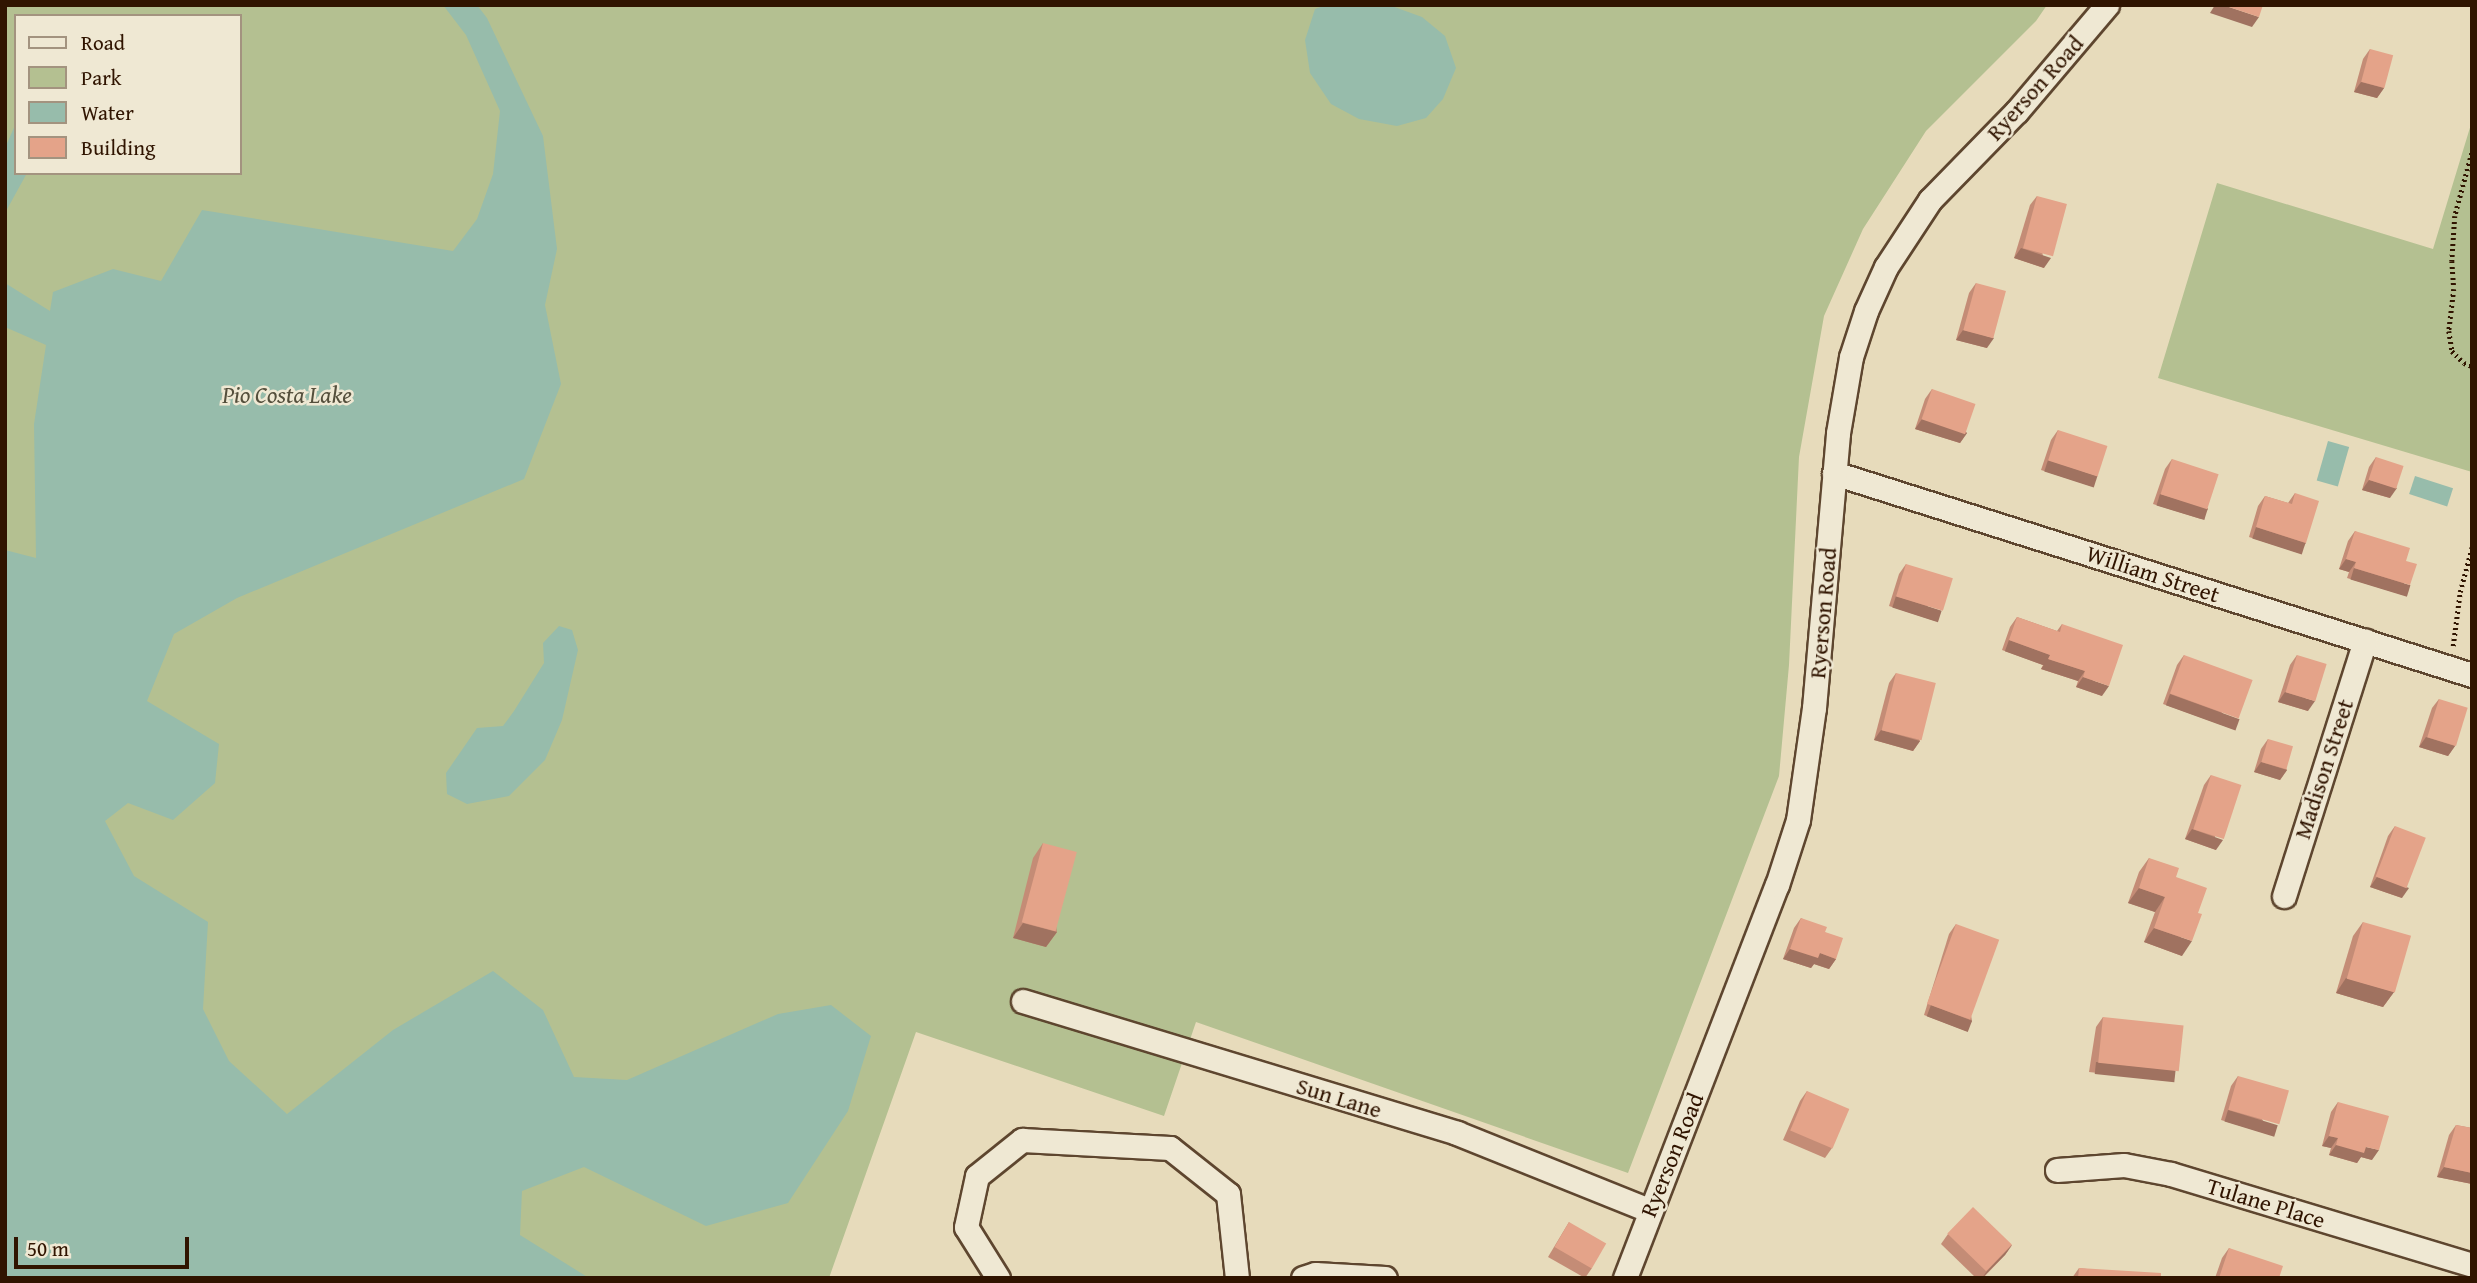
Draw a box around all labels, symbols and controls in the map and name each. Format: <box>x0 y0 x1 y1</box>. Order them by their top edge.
legend <box>14 14 242 175</box>
text: Road <box>81 27 125 58</box>
street label: Ryerson Road <box>1981 30 2089 146</box>
text: Park <box>81 62 122 93</box>
text: Water <box>81 97 134 128</box>
text: Building <box>81 132 155 163</box>
water label: Pio Costa Lake <box>222 381 352 409</box>
street label: William Street <box>2083 540 2223 608</box>
street label: Ryerson Road <box>1804 546 1842 680</box>
street label: Madison Street <box>2288 696 2360 842</box>
street label: Sun Lane <box>1293 1072 1385 1124</box>
street label: Ryerson Road <box>1635 1089 1709 1221</box>
street label: Tulane Place <box>2204 1172 2328 1234</box>
scale bar <box>18 1224 192 1268</box>
text: 50 m <box>27 1233 69 1264</box>

